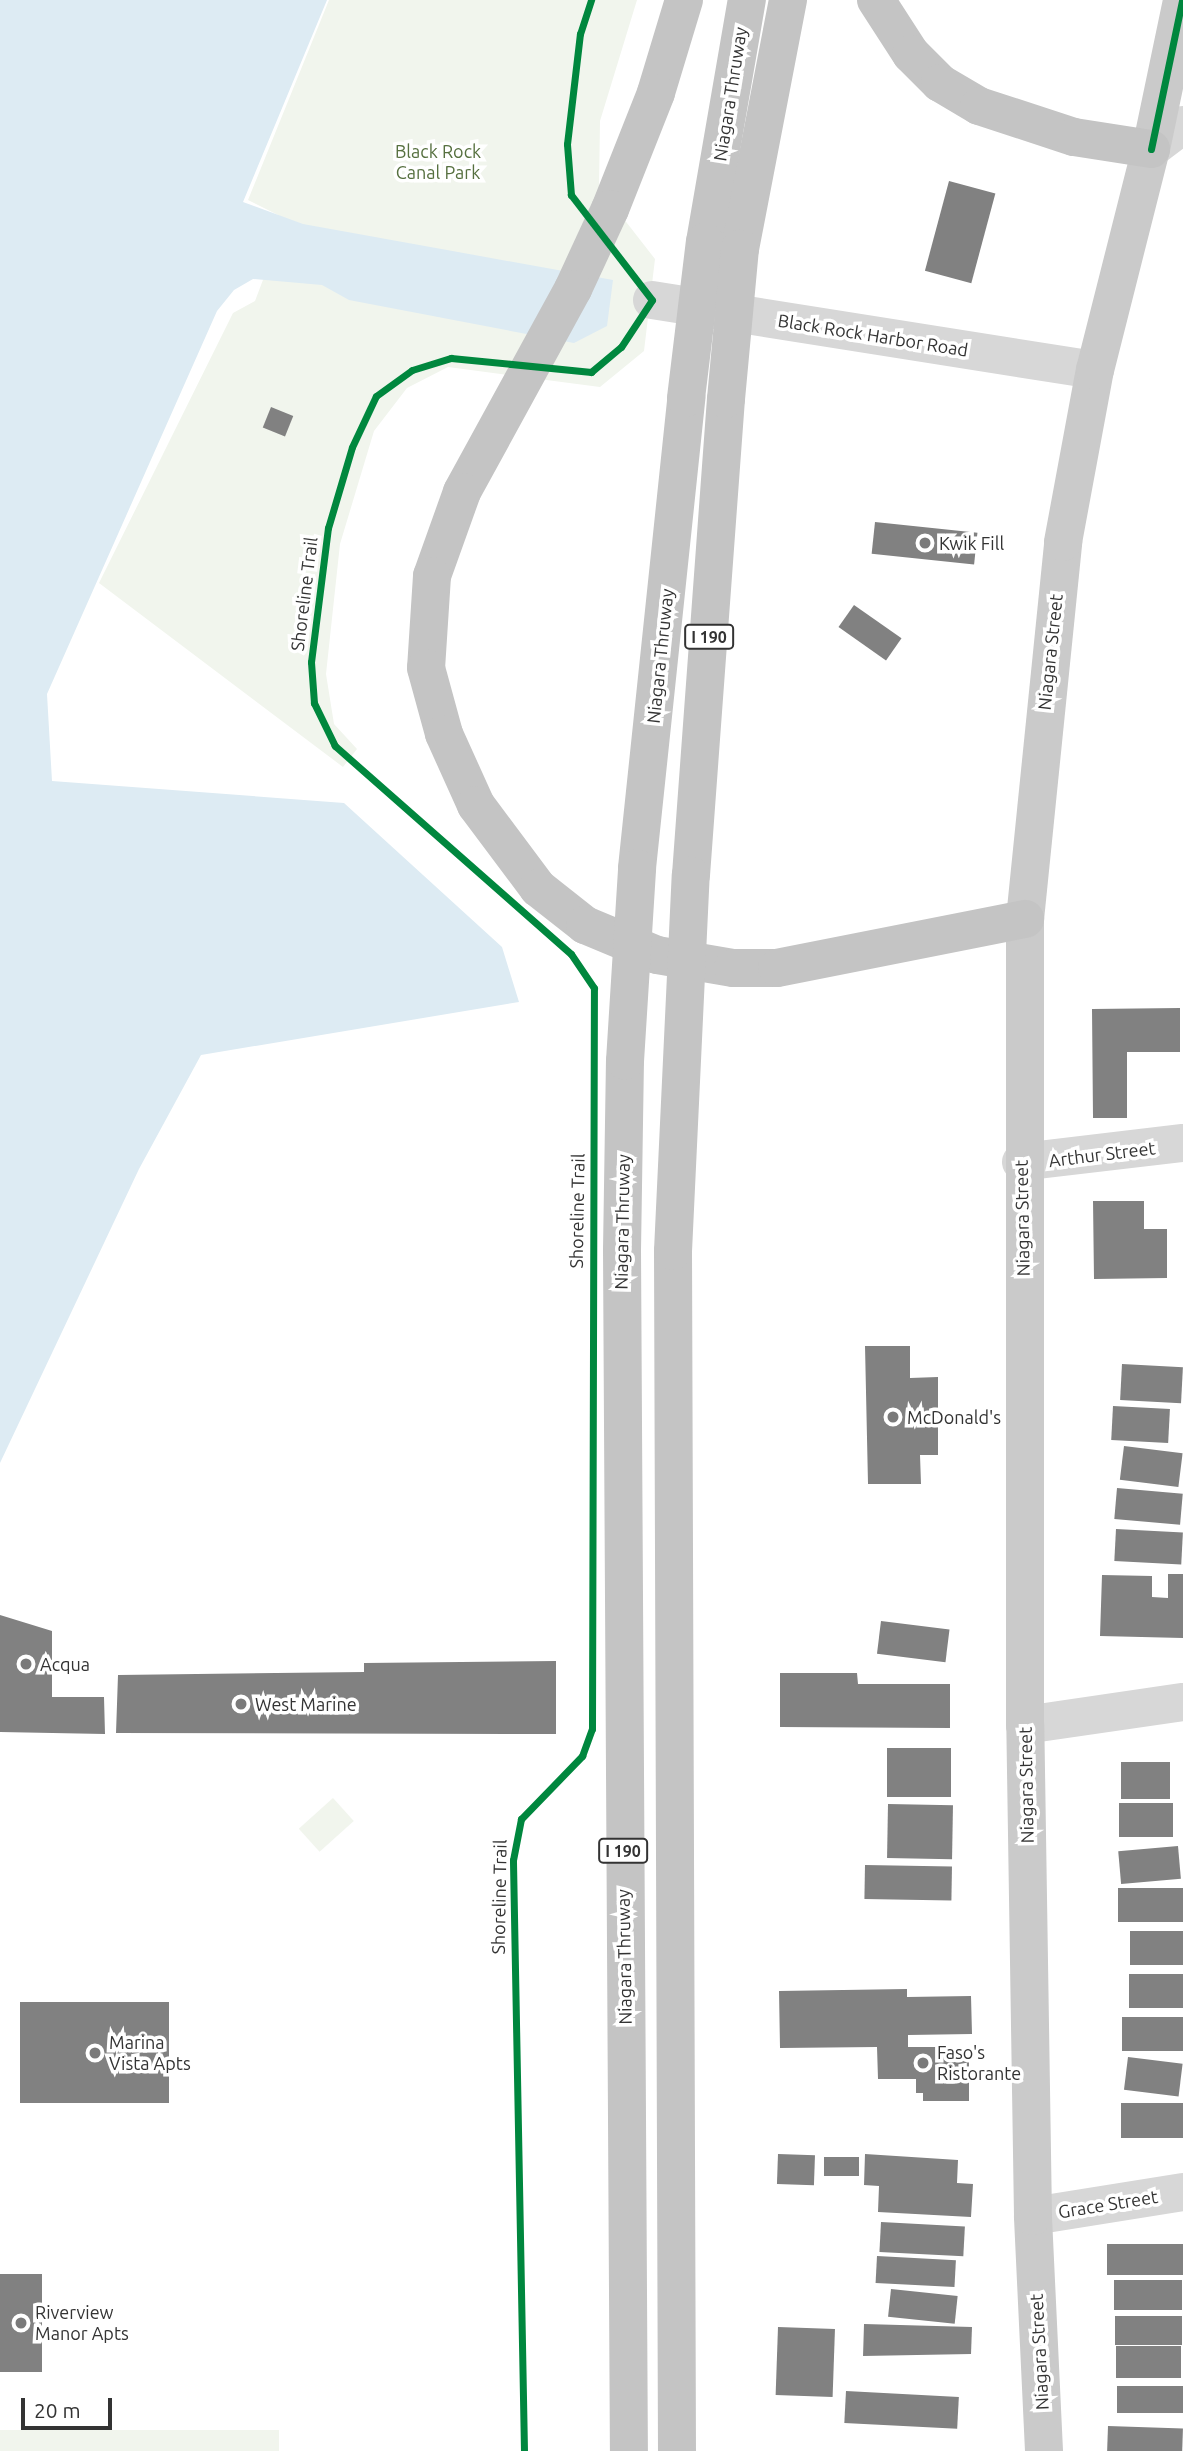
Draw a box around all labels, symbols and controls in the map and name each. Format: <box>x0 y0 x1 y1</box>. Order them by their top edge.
street label: Niagara Thruway <box>709 25 751 163</box>
park label: Black Rock Canal Park <box>395 141 481 184</box>
street label: Black Rock Harbor Road <box>776 309 970 361</box>
place label: Kwik Fill <box>939 532 1004 554</box>
marker: Kwik Fill <box>917 535 933 551</box>
street label: Shoreline Trail <box>286 536 322 652</box>
street label: Niagara Thruway <box>642 587 678 725</box>
street label: Niagara Street <box>1033 593 1067 711</box>
road number: I 190 <box>683 624 735 650</box>
street label: Arthur Street <box>1047 1137 1157 1171</box>
street label: Shoreline Trail <box>565 1153 589 1269</box>
street label: Niagara Thruway <box>610 1154 634 1290</box>
street label: Niagara Street <box>1010 1160 1034 1276</box>
place label: McDonald's <box>907 1406 1001 1428</box>
marker: McDonald's <box>885 1409 901 1425</box>
place label: Acqua <box>40 1653 90 1675</box>
marker: Acqua <box>18 1656 34 1672</box>
place label: West Marine <box>255 1693 357 1715</box>
marker: West Marine <box>233 1696 249 1712</box>
street label: Niagara Street <box>1014 1727 1038 1843</box>
street label: Shoreline Trail <box>487 1839 511 1955</box>
road number: I 190 <box>597 1839 649 1864</box>
street label: Niagara Thruway <box>612 1889 636 2025</box>
place label: Marina Vista Apts <box>109 2032 191 2074</box>
place label: Faso's Ristorante <box>937 2042 1021 2084</box>
marker: Marina Vista Apts <box>87 2045 103 2061</box>
marker: Faso's Ristorante <box>915 2055 931 2071</box>
street label: Grace Street <box>1057 2185 1159 2223</box>
street label: Niagara Street <box>1025 2293 1053 2411</box>
place label: Riverview Manor Apts <box>35 2302 129 2344</box>
marker: Riverview Manor Apts <box>13 2315 29 2331</box>
scale bar <box>24 2384 116 2428</box>
text: 20 m <box>34 2398 81 2422</box>

